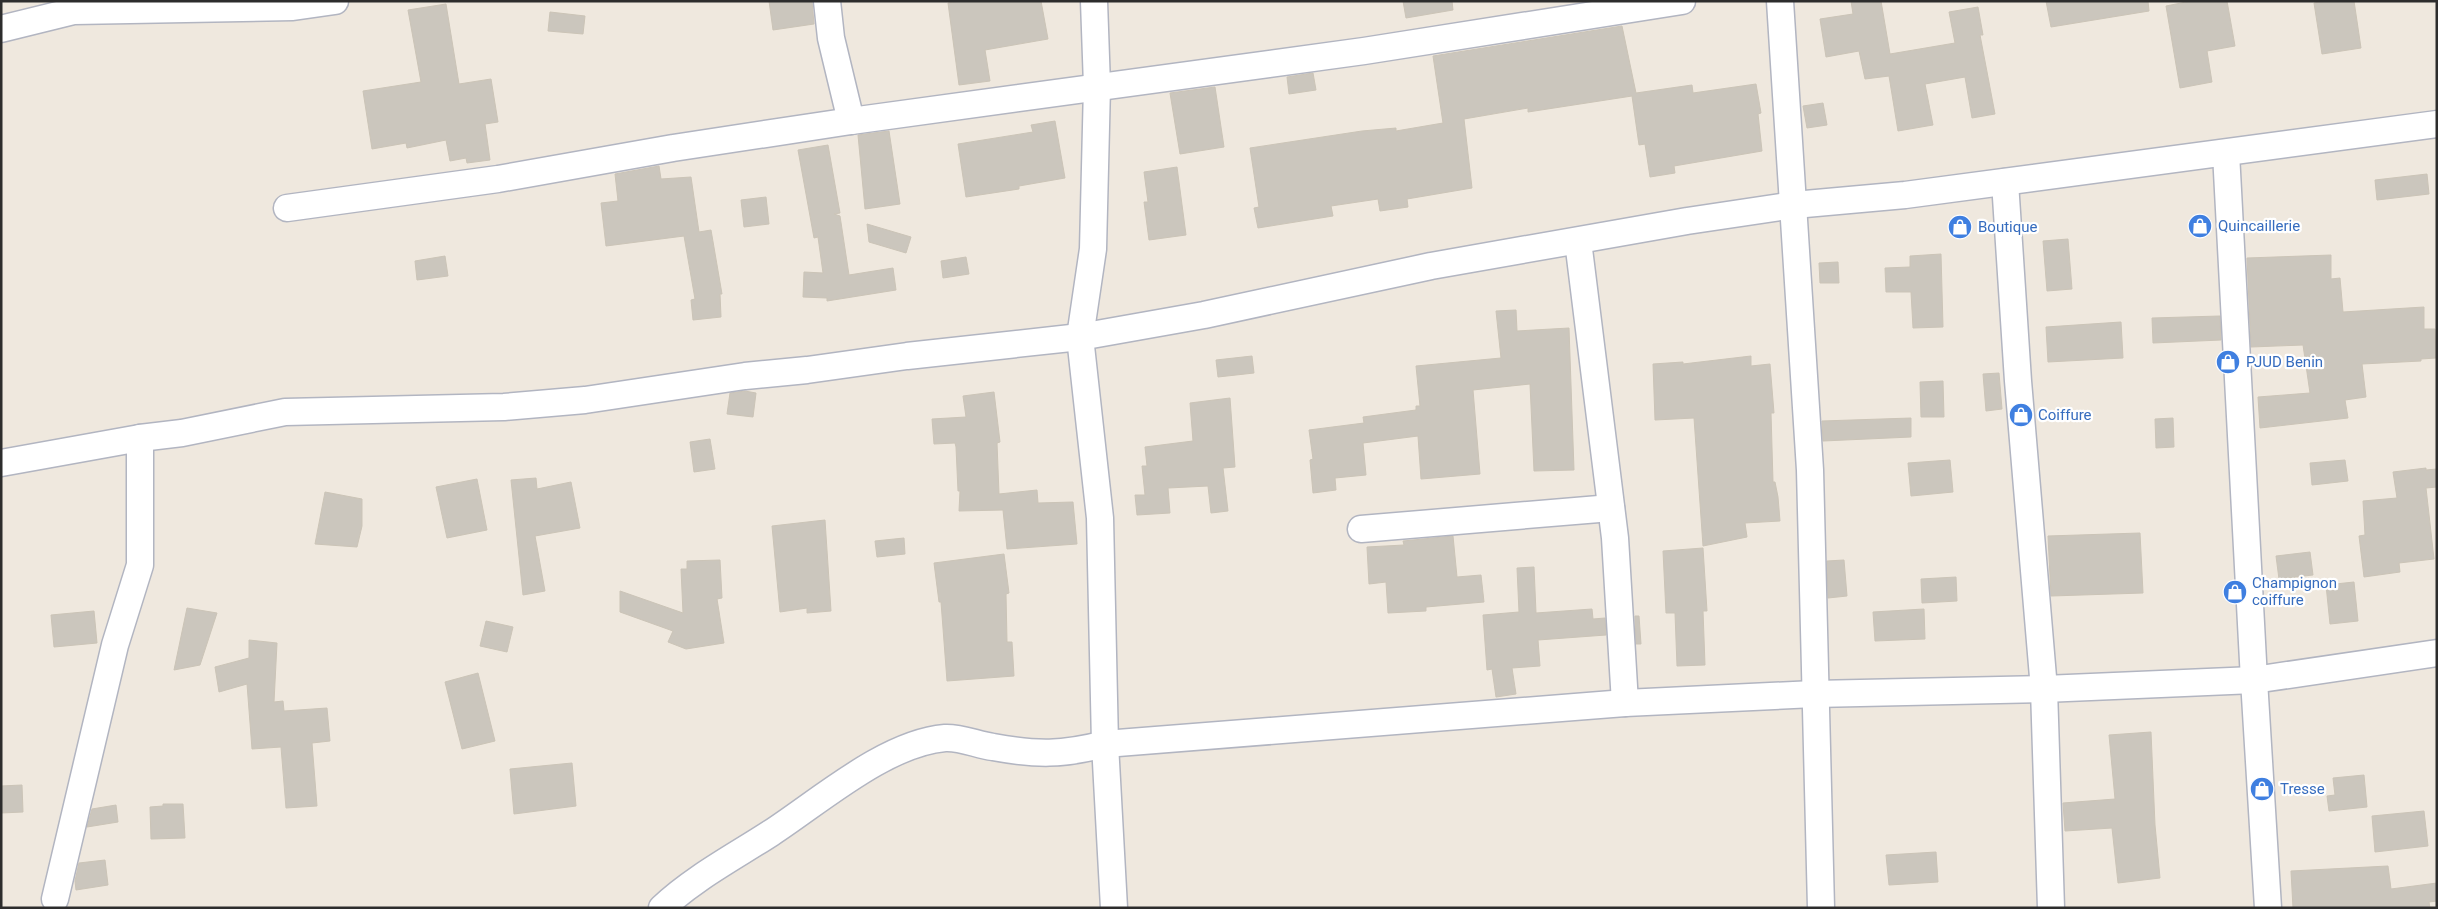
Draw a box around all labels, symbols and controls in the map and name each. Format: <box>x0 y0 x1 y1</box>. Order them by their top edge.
shop icon: Quincaillerie <box>2187 213 2213 239</box>
shop icon: Boutique <box>1947 214 1973 240</box>
place label: Quincaillerie <box>2218 217 2300 235</box>
place label: Boutique <box>1978 218 2038 236</box>
shop icon: PJUD Benin <box>2215 349 2241 375</box>
place label: PJUD Benin <box>2246 353 2323 371</box>
shop icon: Coiffure <box>2008 402 2034 428</box>
place label: Coiffure <box>2038 406 2092 424</box>
place label: Champignon coiffure <box>2252 574 2337 609</box>
shop icon: Champignon coiffure <box>2222 579 2248 605</box>
shop icon: Tresse <box>2249 776 2275 802</box>
place label: Tresse <box>2280 780 2325 798</box>

